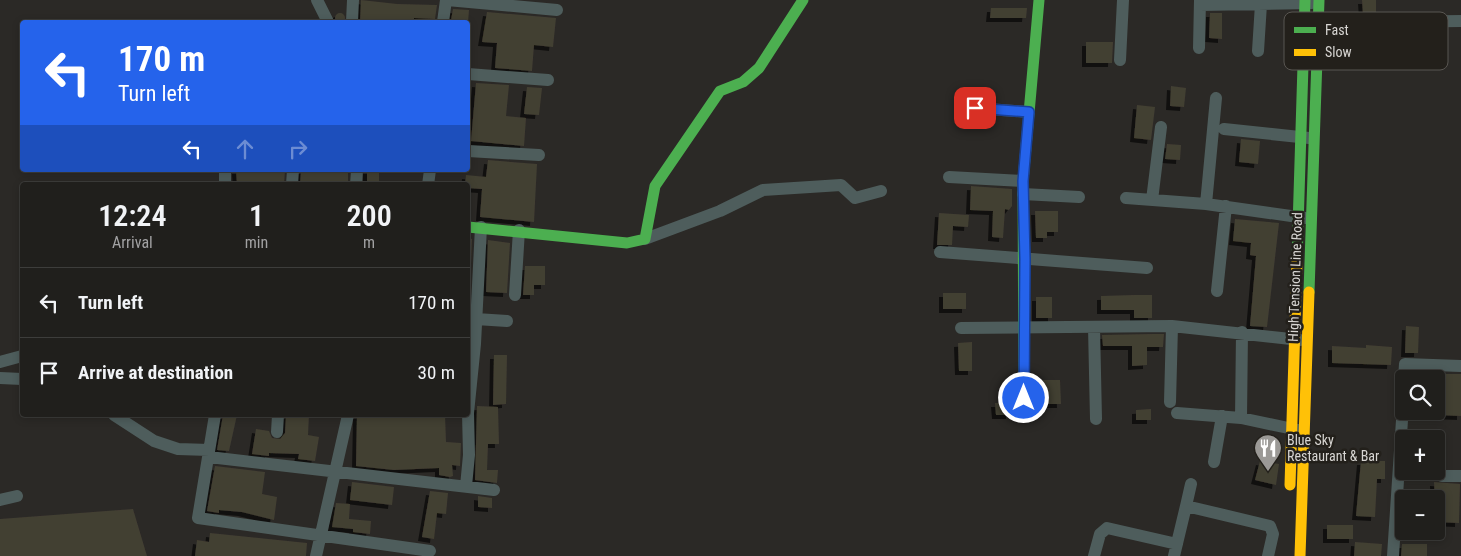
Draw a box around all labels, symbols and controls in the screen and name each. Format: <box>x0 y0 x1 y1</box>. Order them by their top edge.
legend <box>1284 12 1448 70</box>
text: Fast <box>1325 22 1349 38</box>
text: 170 m <box>118 39 205 80</box>
icon: left <box>35 40 100 105</box>
text: Slow <box>1325 44 1352 60</box>
text: Turn left <box>118 81 190 106</box>
pin <box>954 87 996 129</box>
icon: arrive <box>961 94 989 122</box>
icon: left <box>178 135 206 163</box>
icon: ahead <box>231 135 259 163</box>
icon: right <box>284 135 312 163</box>
text: 12:24 <box>98 198 167 233</box>
text: 1 <box>249 198 264 233</box>
text: 200 <box>346 198 392 233</box>
street label: High Tension Line Road <box>1285 212 1305 342</box>
text: Arrival <box>112 233 153 252</box>
text: min <box>245 233 268 252</box>
text: m <box>363 233 375 252</box>
icon: left <box>35 289 63 317</box>
text: Turn left <box>78 291 143 314</box>
text: 170 m <box>408 291 455 314</box>
icon: arrive <box>35 359 63 387</box>
text: Arrive at destination <box>78 361 233 384</box>
text: 30 m <box>418 361 455 384</box>
map controls <box>1395 370 1445 540</box>
button: search <box>1395 370 1445 420</box>
position arrow <box>997 371 1049 423</box>
button: + <box>1395 430 1445 480</box>
place label: Blue Sky Restaurant & Bar <box>1287 432 1379 464</box>
restaurant icon: Blue Sky Restaurant & Bar <box>1253 433 1283 472</box>
button: − <box>1395 490 1445 540</box>

